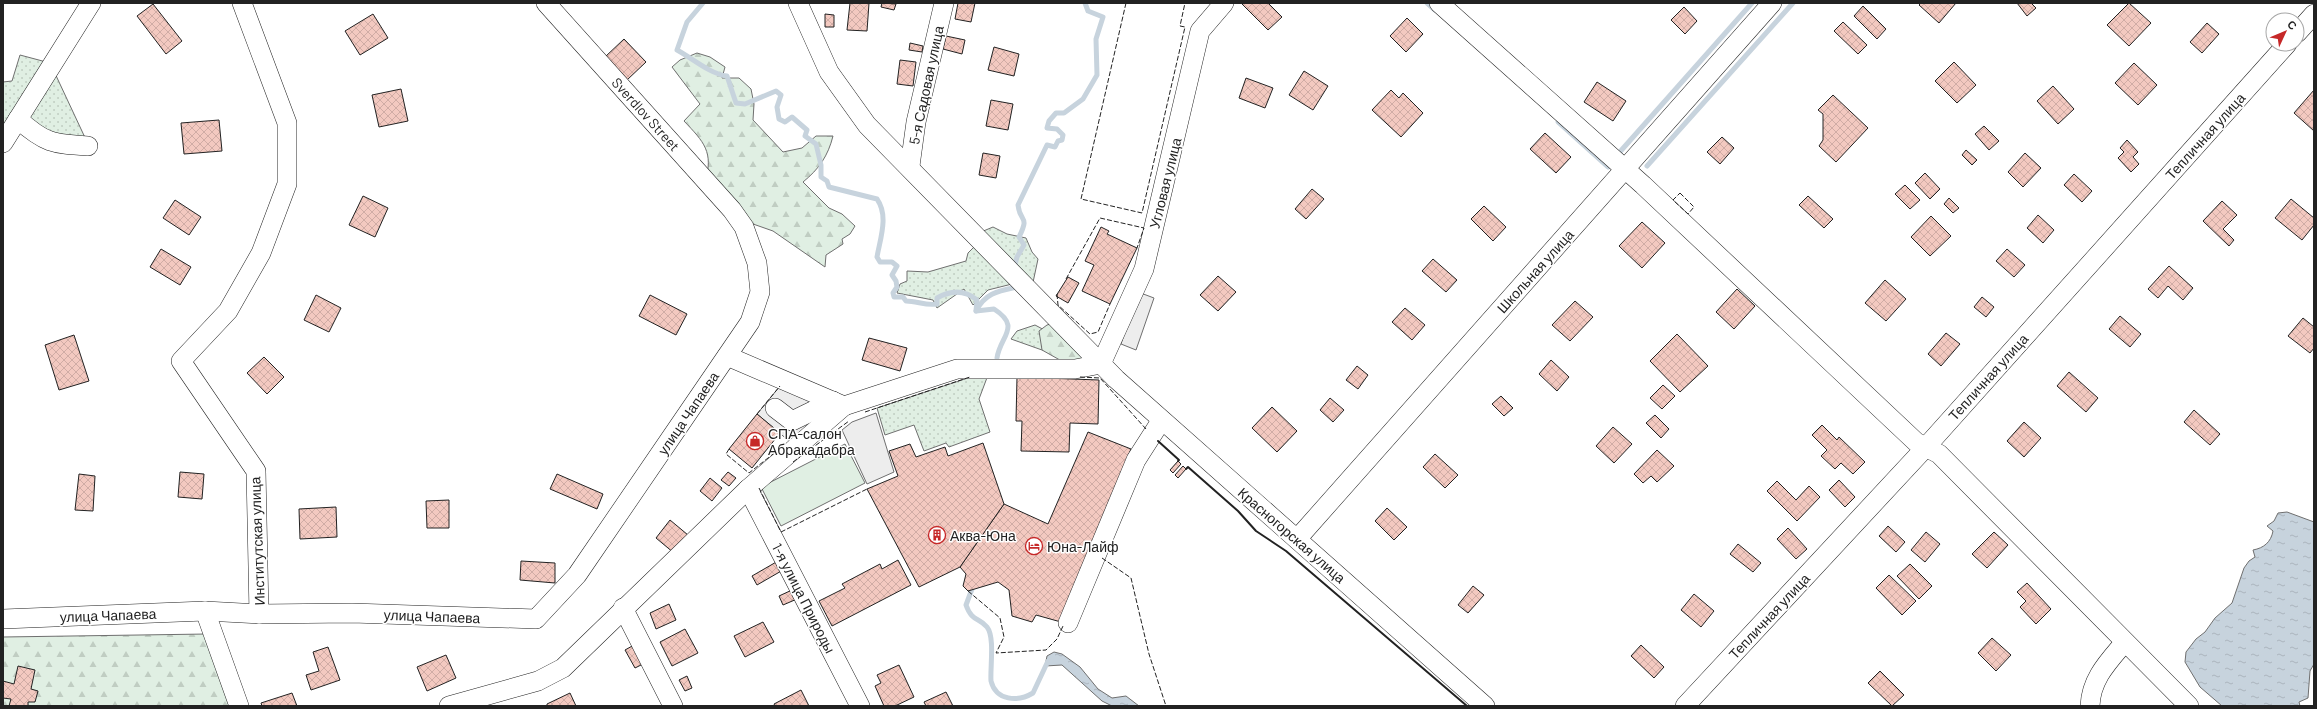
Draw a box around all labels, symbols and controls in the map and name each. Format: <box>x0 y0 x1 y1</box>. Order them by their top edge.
north arrow <box>2265 12 2305 52</box>
text: С <box>2285 17 2300 32</box>
street label: 5-я Садовая улица <box>905 24 947 146</box>
street label: Sverdlov Street <box>609 74 683 154</box>
street label: Тепличная улица <box>2162 89 2249 183</box>
street label: Угловая улица <box>1145 136 1185 230</box>
street label: Школьная улица <box>1493 226 1577 316</box>
street label: Тепличная улица <box>1945 330 2032 424</box>
street label: улица Чапаева <box>654 368 722 458</box>
place label: СПА-салон Абракадабра <box>768 425 855 458</box>
shop icon: СПА-салон Абракадабра <box>745 431 765 451</box>
street label: Институтская улица <box>246 476 268 606</box>
street label: Красногорская улица <box>1235 484 1349 586</box>
building icon: Аква-Юна <box>927 525 947 545</box>
place label: Аква-Юна <box>950 527 1016 544</box>
hotel icon: Юна-Лайф <box>1024 536 1044 556</box>
place label: Юна-Лайф <box>1047 538 1119 555</box>
street label: 1-я улица Природы <box>769 540 839 656</box>
street label: Тепличная улица <box>1725 570 1813 662</box>
street label: улица Чапаева <box>59 605 157 625</box>
street label: улица Чапаева <box>383 606 481 626</box>

